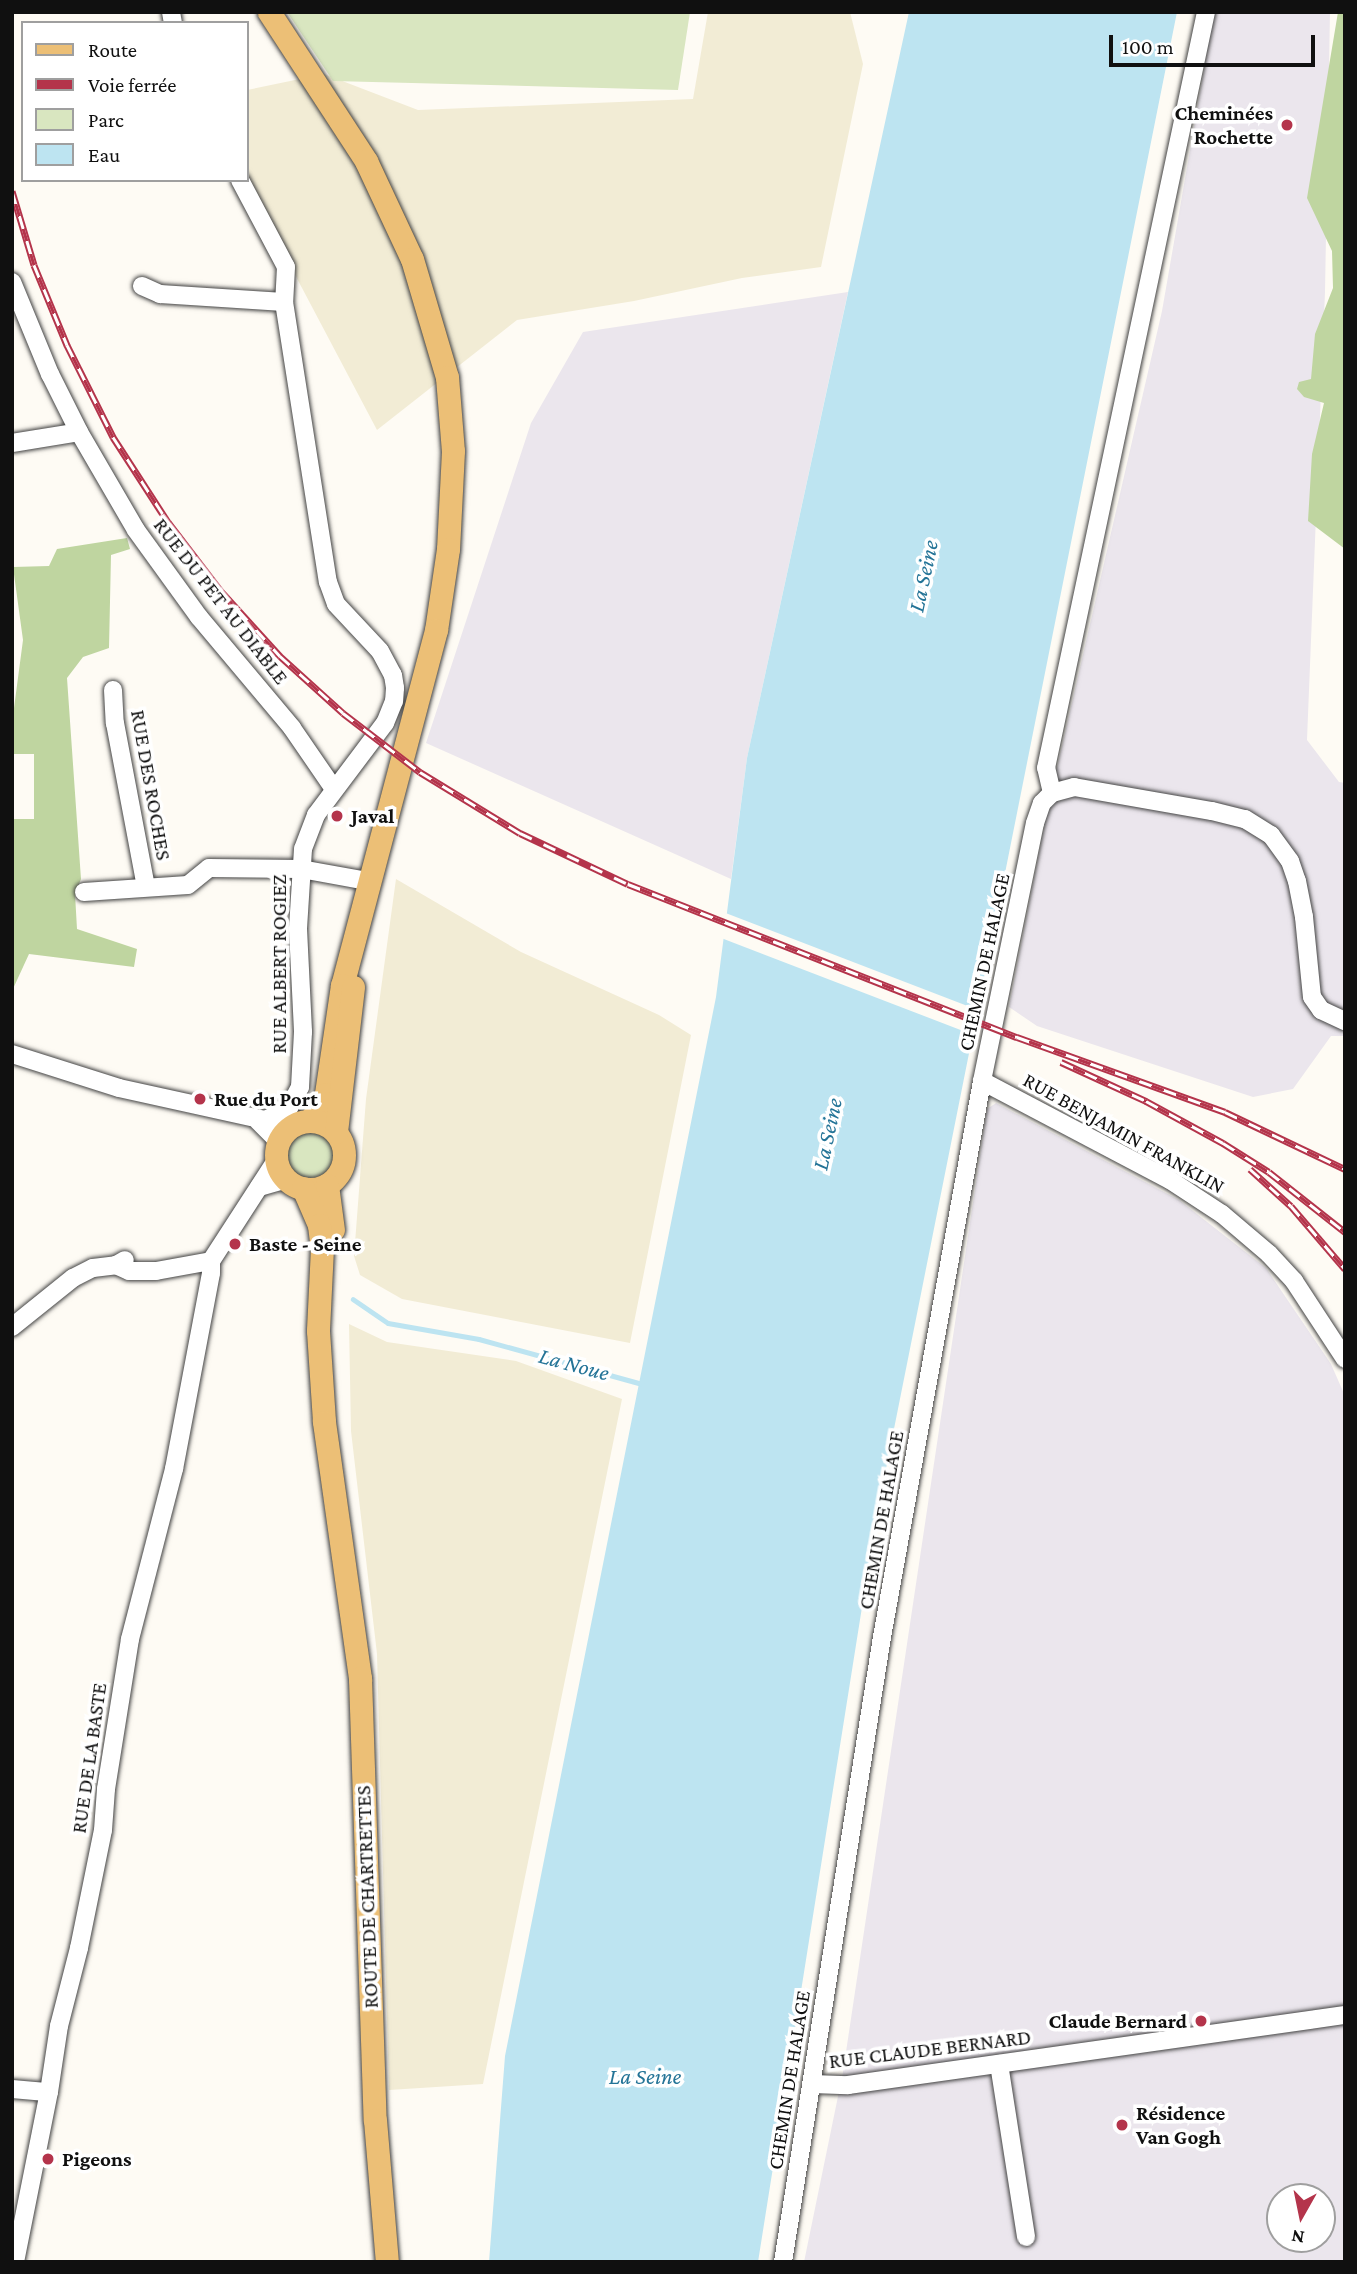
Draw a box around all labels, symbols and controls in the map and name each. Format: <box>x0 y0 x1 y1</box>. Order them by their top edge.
legend <box>21 21 248 182</box>
scale bar <box>1112 21 1318 65</box>
text: 100 m <box>1122 35 1174 59</box>
text: Route <box>88 38 137 62</box>
text: Voie ferrée <box>88 73 176 97</box>
place label: Cheminées Rochette <box>1174 100 1273 150</box>
text: Parc <box>88 108 124 132</box>
marker: Cheminées Rochette <box>1279 117 1295 133</box>
text: Eau <box>88 143 120 167</box>
street label: RUE DU PET AU DIABLE <box>148 513 294 689</box>
water label: La Seine <box>902 538 944 614</box>
street label: RUE DES ROCHES <box>125 708 177 862</box>
place label: Javal <box>351 803 394 829</box>
marker: Javal <box>329 808 345 824</box>
street label: CHEMIN DE HALAGE <box>953 871 1015 1053</box>
street label: RUE ALBERT ROGIEZ <box>266 874 292 1054</box>
street label: RUE BENJAMIN FRANKLIN <box>1019 1067 1229 1199</box>
place label: Rue du Port <box>214 1086 318 1112</box>
marker: Rue du Port <box>192 1091 208 1107</box>
water label: La Seine <box>806 1096 848 1172</box>
place label: Baste - Seine <box>249 1231 362 1257</box>
marker: Baste - Seine <box>227 1236 243 1252</box>
water label: La Noue <box>536 1341 612 1387</box>
street label: CHEMIN DE HALAGE <box>853 1429 909 1611</box>
street label: RUE DE LA BASTE <box>66 1681 112 1835</box>
street label: ROUTE DE CHARTRETTES <box>351 1785 383 2009</box>
street label: CHEMIN DE HALAGE <box>762 1989 816 2171</box>
place label: Claude Bernard <box>1049 2008 1187 2034</box>
marker: Claude Bernard <box>1193 2013 1209 2029</box>
street label: RUE CLAUDE BERNARD <box>827 2024 1033 2074</box>
water label: La Seine <box>609 2062 681 2090</box>
place label: Résidence Van Gogh <box>1136 2100 1225 2150</box>
marker: Résidence Van Gogh <box>1114 2117 1130 2133</box>
place label: Pigeons <box>62 2146 132 2172</box>
marker: Pigeons <box>40 2151 56 2167</box>
north arrow <box>1266 2183 1336 2253</box>
text: N <box>1290 2226 1306 2249</box>

